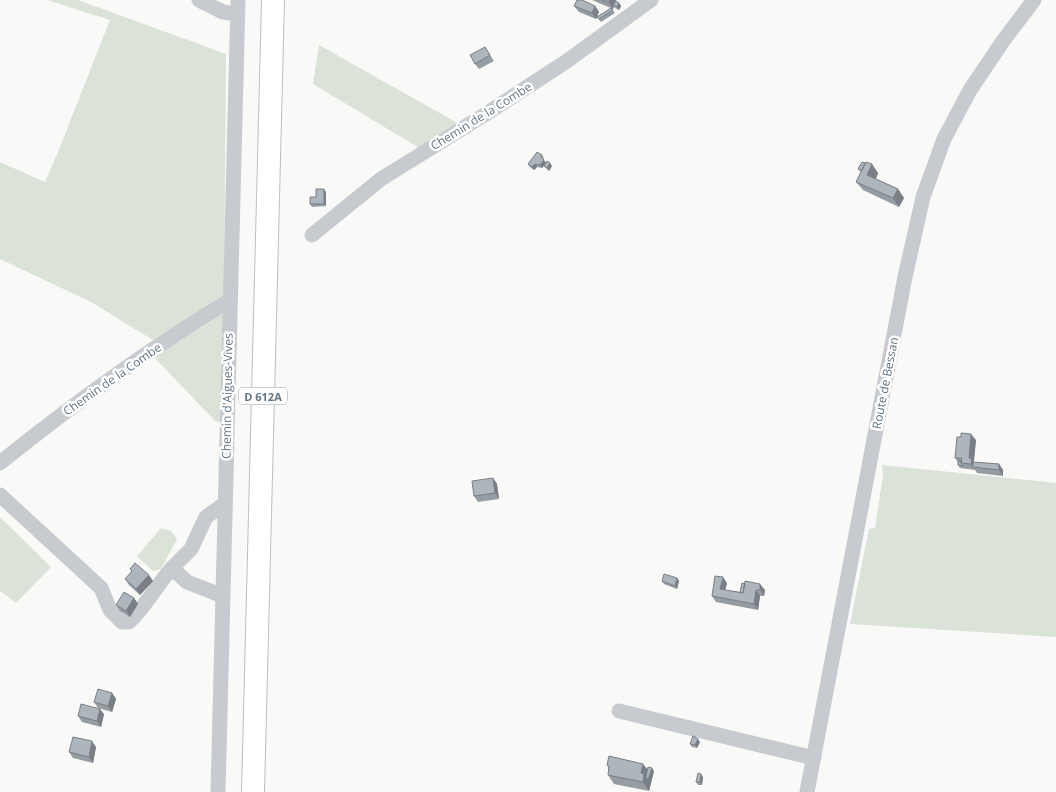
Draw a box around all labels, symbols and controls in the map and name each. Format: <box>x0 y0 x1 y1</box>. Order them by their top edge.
street label: Chemin de la Combe <box>427 78 535 154</box>
street label: Chemin d'Aigues-Vives <box>217 333 237 459</box>
street label: Route de Bessan <box>868 336 902 430</box>
street label: Chemin de la Combe <box>60 339 165 419</box>
road number: D 612A <box>239 388 287 404</box>

